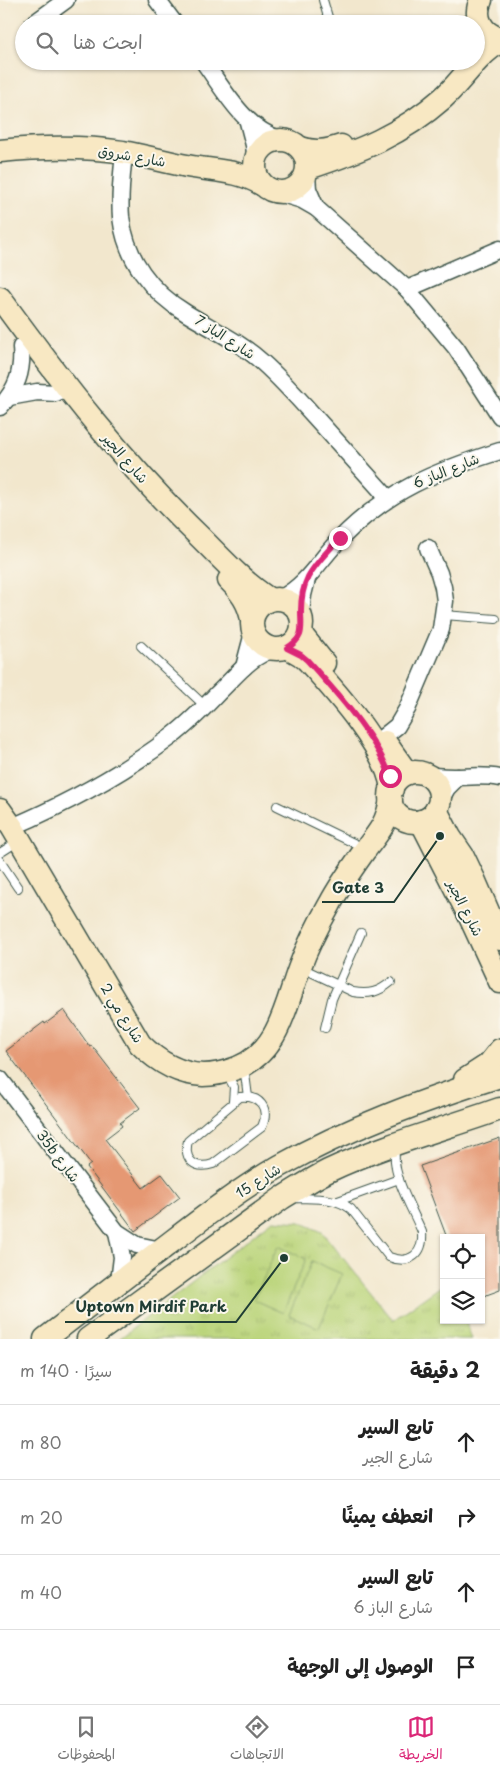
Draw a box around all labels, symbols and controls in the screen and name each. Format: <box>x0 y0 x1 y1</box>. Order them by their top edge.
search box <box>15 15 485 70</box>
text: ابحث هنا <box>73 27 143 55</box>
icon: search <box>33 29 61 57</box>
street label: شارع شروق <box>97 139 167 172</box>
street label: شارع الباز 7 <box>191 309 260 364</box>
street label: شارع الجير <box>97 427 153 488</box>
street label: شارع الباز 6 <box>409 448 482 493</box>
route end <box>329 527 352 550</box>
route start <box>379 765 402 788</box>
callout: Gate 3 <box>322 872 394 902</box>
text: Gate 3 <box>332 875 384 898</box>
street label: شارع الجير <box>442 875 489 940</box>
street label: شارع مي 2 <box>93 979 149 1048</box>
street label: 35b شارع <box>32 1125 85 1186</box>
street label: شارع 15 <box>231 1158 284 1203</box>
map controls <box>440 1234 485 1324</box>
button: locate <box>440 1234 485 1279</box>
button: layers <box>440 1279 485 1324</box>
callout: Uptown Mirdif Park <box>65 1292 236 1322</box>
text: Uptown Mirdif Park <box>75 1294 227 1317</box>
text: 2 دقيقة <box>410 1353 480 1385</box>
text: سيرًا · 140 m <box>20 1358 112 1382</box>
text: تابع السير <box>359 1412 433 1440</box>
icon: ahead <box>452 1428 480 1456</box>
text: 80 m <box>20 1430 61 1454</box>
text: شارع الجير <box>363 1444 433 1468</box>
text: انعطف يمينًا <box>342 1501 433 1529</box>
icon: right <box>452 1503 480 1531</box>
text: 20 m <box>20 1505 63 1529</box>
text: تابع السير <box>359 1562 433 1590</box>
icon: ahead <box>452 1578 480 1606</box>
text: 40 m <box>20 1580 62 1604</box>
text: شارع الباز 6 <box>353 1594 433 1618</box>
text: الوصول إلى الوجهة <box>287 1651 433 1679</box>
icon: arrive <box>452 1653 480 1681</box>
tab: المحفوظات <box>57 1713 115 1767</box>
tab: الاتجاهات <box>230 1713 284 1767</box>
tab: الخريطة <box>399 1713 443 1767</box>

